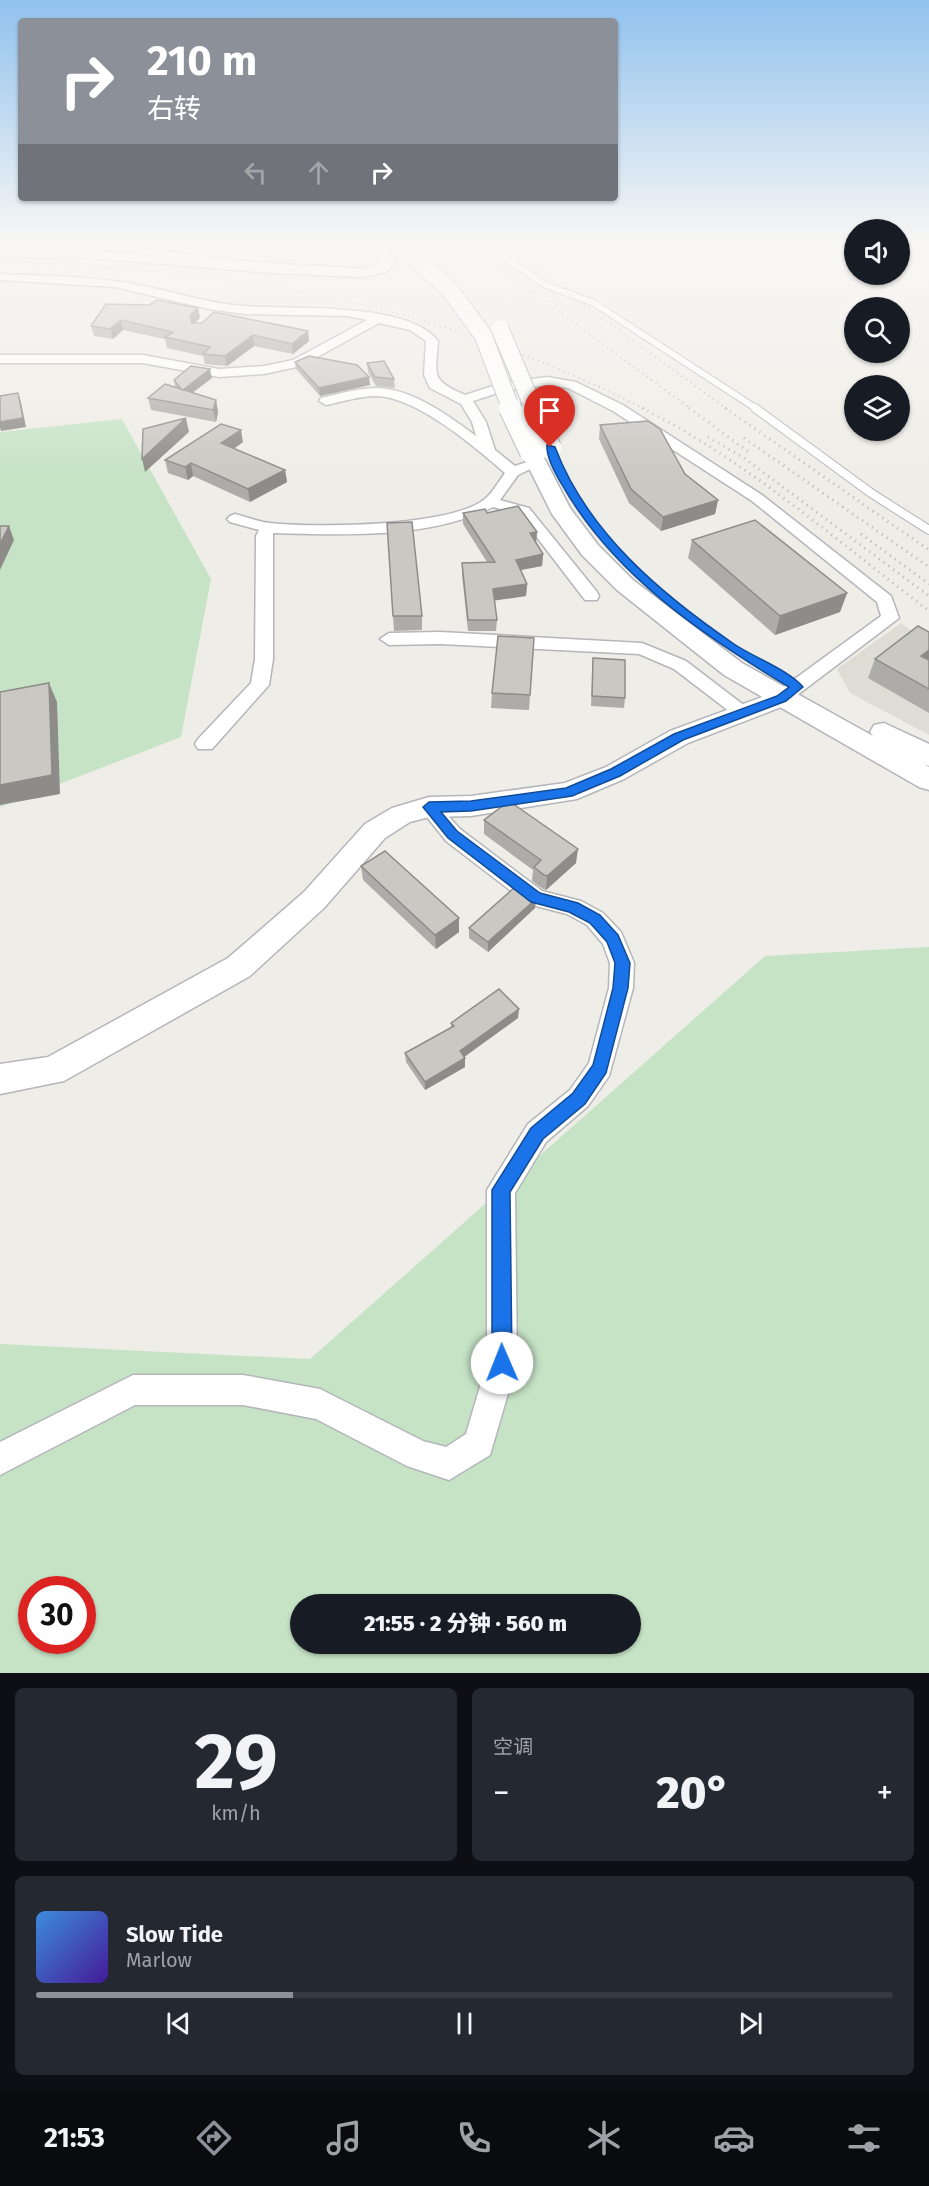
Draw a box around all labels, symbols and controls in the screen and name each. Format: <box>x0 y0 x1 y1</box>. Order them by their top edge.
text: 210 m <box>147 36 257 86</box>
icon: right <box>48 42 126 120</box>
text: 右转 <box>147 93 201 125</box>
icon: left <box>239 156 272 189</box>
icon: ahead <box>302 156 335 189</box>
icon: right <box>365 156 398 189</box>
map controls <box>844 219 910 441</box>
button: sound <box>844 219 910 285</box>
button: search <box>844 297 910 363</box>
button: layers <box>844 375 910 441</box>
pin <box>524 385 575 447</box>
icon: arrive <box>533 394 566 427</box>
position arrow <box>470 1331 534 1395</box>
speed limit sign: 30 <box>18 1576 96 1654</box>
text: 21:55 · 2 分钟 · 560 m <box>364 1610 567 1637</box>
text: 29 <box>194 1715 278 1809</box>
text: 空调 <box>493 1735 533 1759</box>
text: 20° <box>656 1766 730 1820</box>
text: − <box>493 1773 510 1813</box>
text: + <box>877 1773 893 1813</box>
text: km/h <box>211 1801 261 1825</box>
text: Slow Tide <box>126 1921 223 1948</box>
text: Marlow <box>126 1948 192 1972</box>
icon: previous <box>162 2007 195 2040</box>
icon: pause <box>448 2007 481 2040</box>
icon: next <box>734 2007 767 2040</box>
icon: directions <box>193 2117 235 2159</box>
icon: music <box>323 2117 365 2159</box>
icon: phone <box>453 2117 495 2159</box>
icon: climate <box>583 2117 625 2159</box>
icon: car <box>713 2117 755 2159</box>
icon: filters <box>843 2117 885 2159</box>
text: 21:53 <box>44 2122 105 2154</box>

